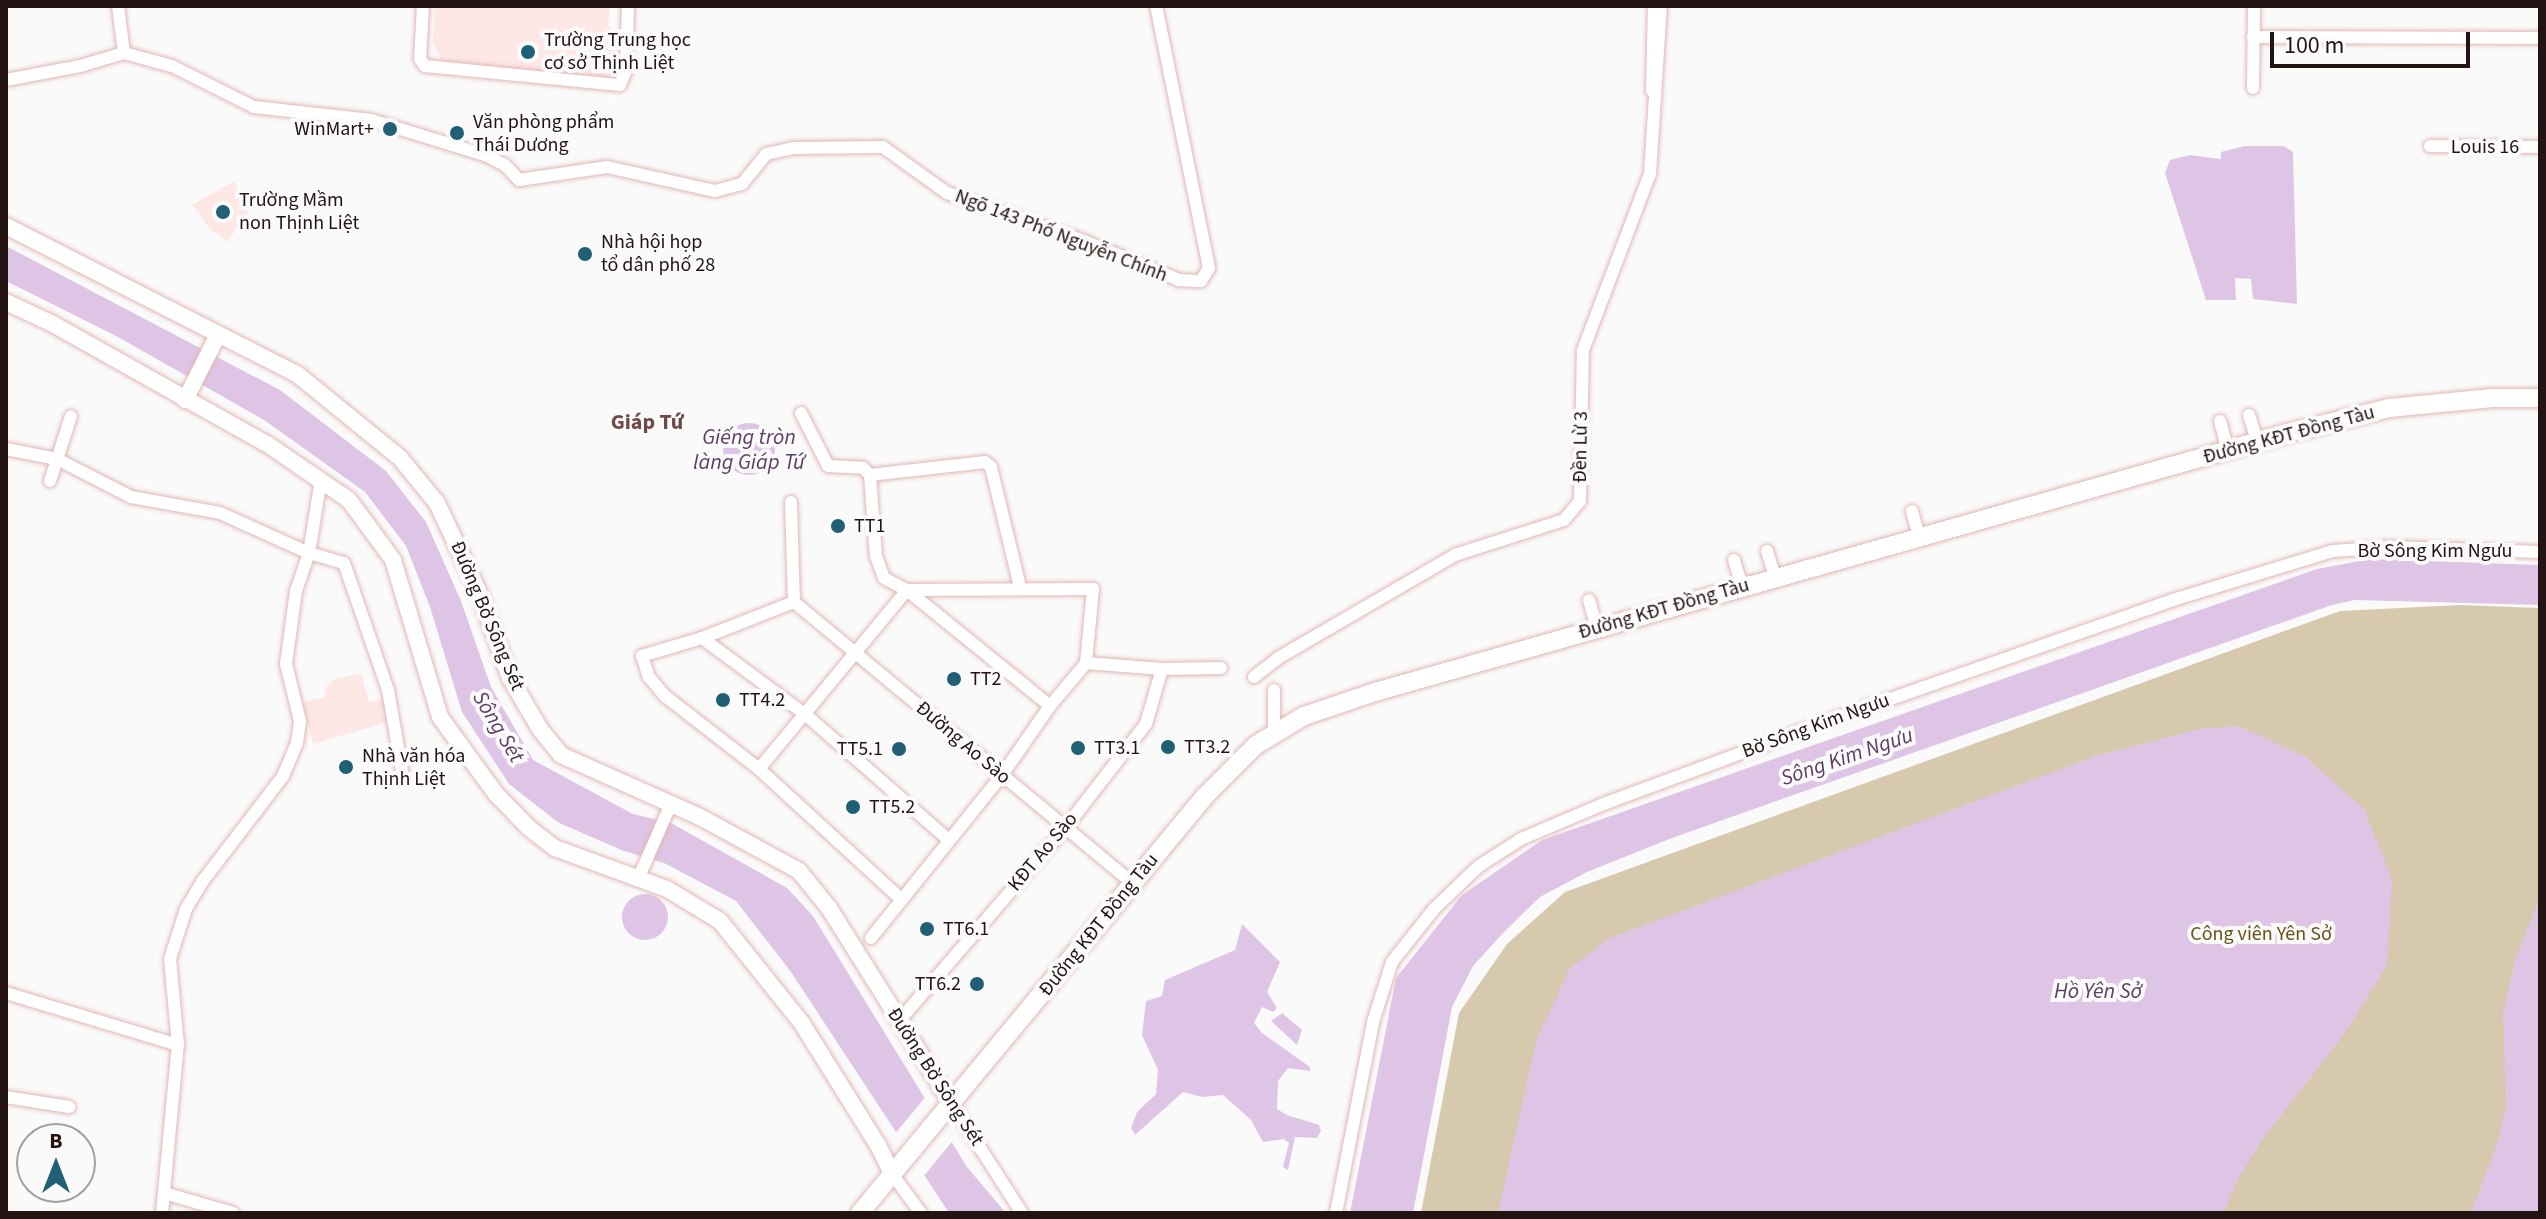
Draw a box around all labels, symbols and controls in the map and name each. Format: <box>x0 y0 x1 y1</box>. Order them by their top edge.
scale bar <box>2274 16 2474 66</box>
place label: Trường Trung học cơ sở Thịnh Liệt <box>544 28 691 75</box>
text: 100 m <box>2284 28 2344 63</box>
marker: Trường Trung học cơ sở Thịnh Liệt <box>519 43 537 61</box>
place label: Văn phòng phẩm Thái Dương <box>473 110 614 157</box>
place label: WinMart+ <box>294 117 374 141</box>
marker: WinMart+ <box>381 120 399 138</box>
marker: Văn phòng phẩm Thái Dương <box>448 124 466 142</box>
street label: Louis 16 <box>2451 135 2519 159</box>
street label: Ngõ 143 Phố Nguyễn Chính <box>951 184 1171 288</box>
place label: Trường Mầm non Thịnh Liệt <box>239 188 359 235</box>
marker: Trường Mầm non Thịnh Liệt <box>214 203 232 221</box>
place label: Nhà hội họp tổ dân phố 28 <box>601 230 715 277</box>
marker: Nhà hội họp tổ dân phố 28 <box>576 245 594 263</box>
street label: Đường KĐT Đồng Tàu <box>2201 401 2377 469</box>
district label: Giáp Tứ <box>611 410 683 436</box>
street label: Đền Lừ 3 <box>1568 411 1594 483</box>
water label: Giếng tròn làng Giáp Tứ <box>693 424 805 476</box>
place label: TT1 <box>854 514 885 538</box>
marker: TT1 <box>829 517 847 535</box>
street label: Đường Bờ Sông Sét <box>445 538 529 694</box>
street label: Bờ Sông Kim Ngưu <box>2358 539 2512 563</box>
street label: Đường KĐT Đồng Tàu <box>1576 573 1752 645</box>
place label: TT2 <box>970 667 1001 691</box>
marker: TT2 <box>945 670 963 688</box>
water label: Sông Sét <box>466 687 530 767</box>
place label: TT4.2 <box>739 688 785 712</box>
street label: Bờ Sông Kim Ngưu <box>1739 688 1893 764</box>
marker: TT4.2 <box>714 691 732 709</box>
street label: Đường Ao Sào <box>911 696 1015 790</box>
water label: Sông Kim Ngưu <box>1777 722 1917 792</box>
place label: TT3.2 <box>1184 735 1230 759</box>
place label: TT3.1 <box>1094 736 1140 760</box>
place label: TT5.1 <box>837 737 883 761</box>
marker: TT3.2 <box>1159 738 1177 756</box>
marker: TT3.1 <box>1069 739 1087 757</box>
marker: TT5.1 <box>890 740 908 758</box>
place label: Nhà văn hóa Thịnh Liệt <box>362 744 465 791</box>
marker: Nhà văn hóa Thịnh Liệt <box>337 758 355 776</box>
place label: TT5.2 <box>869 795 915 819</box>
marker: TT5.2 <box>844 798 862 816</box>
street label: KĐT Ao Sào <box>1003 808 1083 896</box>
street label: Đường KĐT Đồng Tàu <box>1034 849 1164 1001</box>
place label: TT6.1 <box>943 917 989 941</box>
marker: TT6.1 <box>918 920 936 938</box>
park label: Công viên Yên Sở <box>2190 922 2332 946</box>
place label: TT6.2 <box>915 972 961 996</box>
marker: TT6.2 <box>968 975 986 993</box>
water label: Hồ Yên Sở <box>2054 979 2142 1005</box>
street label: Đường Bờ Sông Sét <box>881 1003 989 1151</box>
north arrow <box>16 1123 96 1203</box>
text: B <box>49 1125 63 1157</box>

